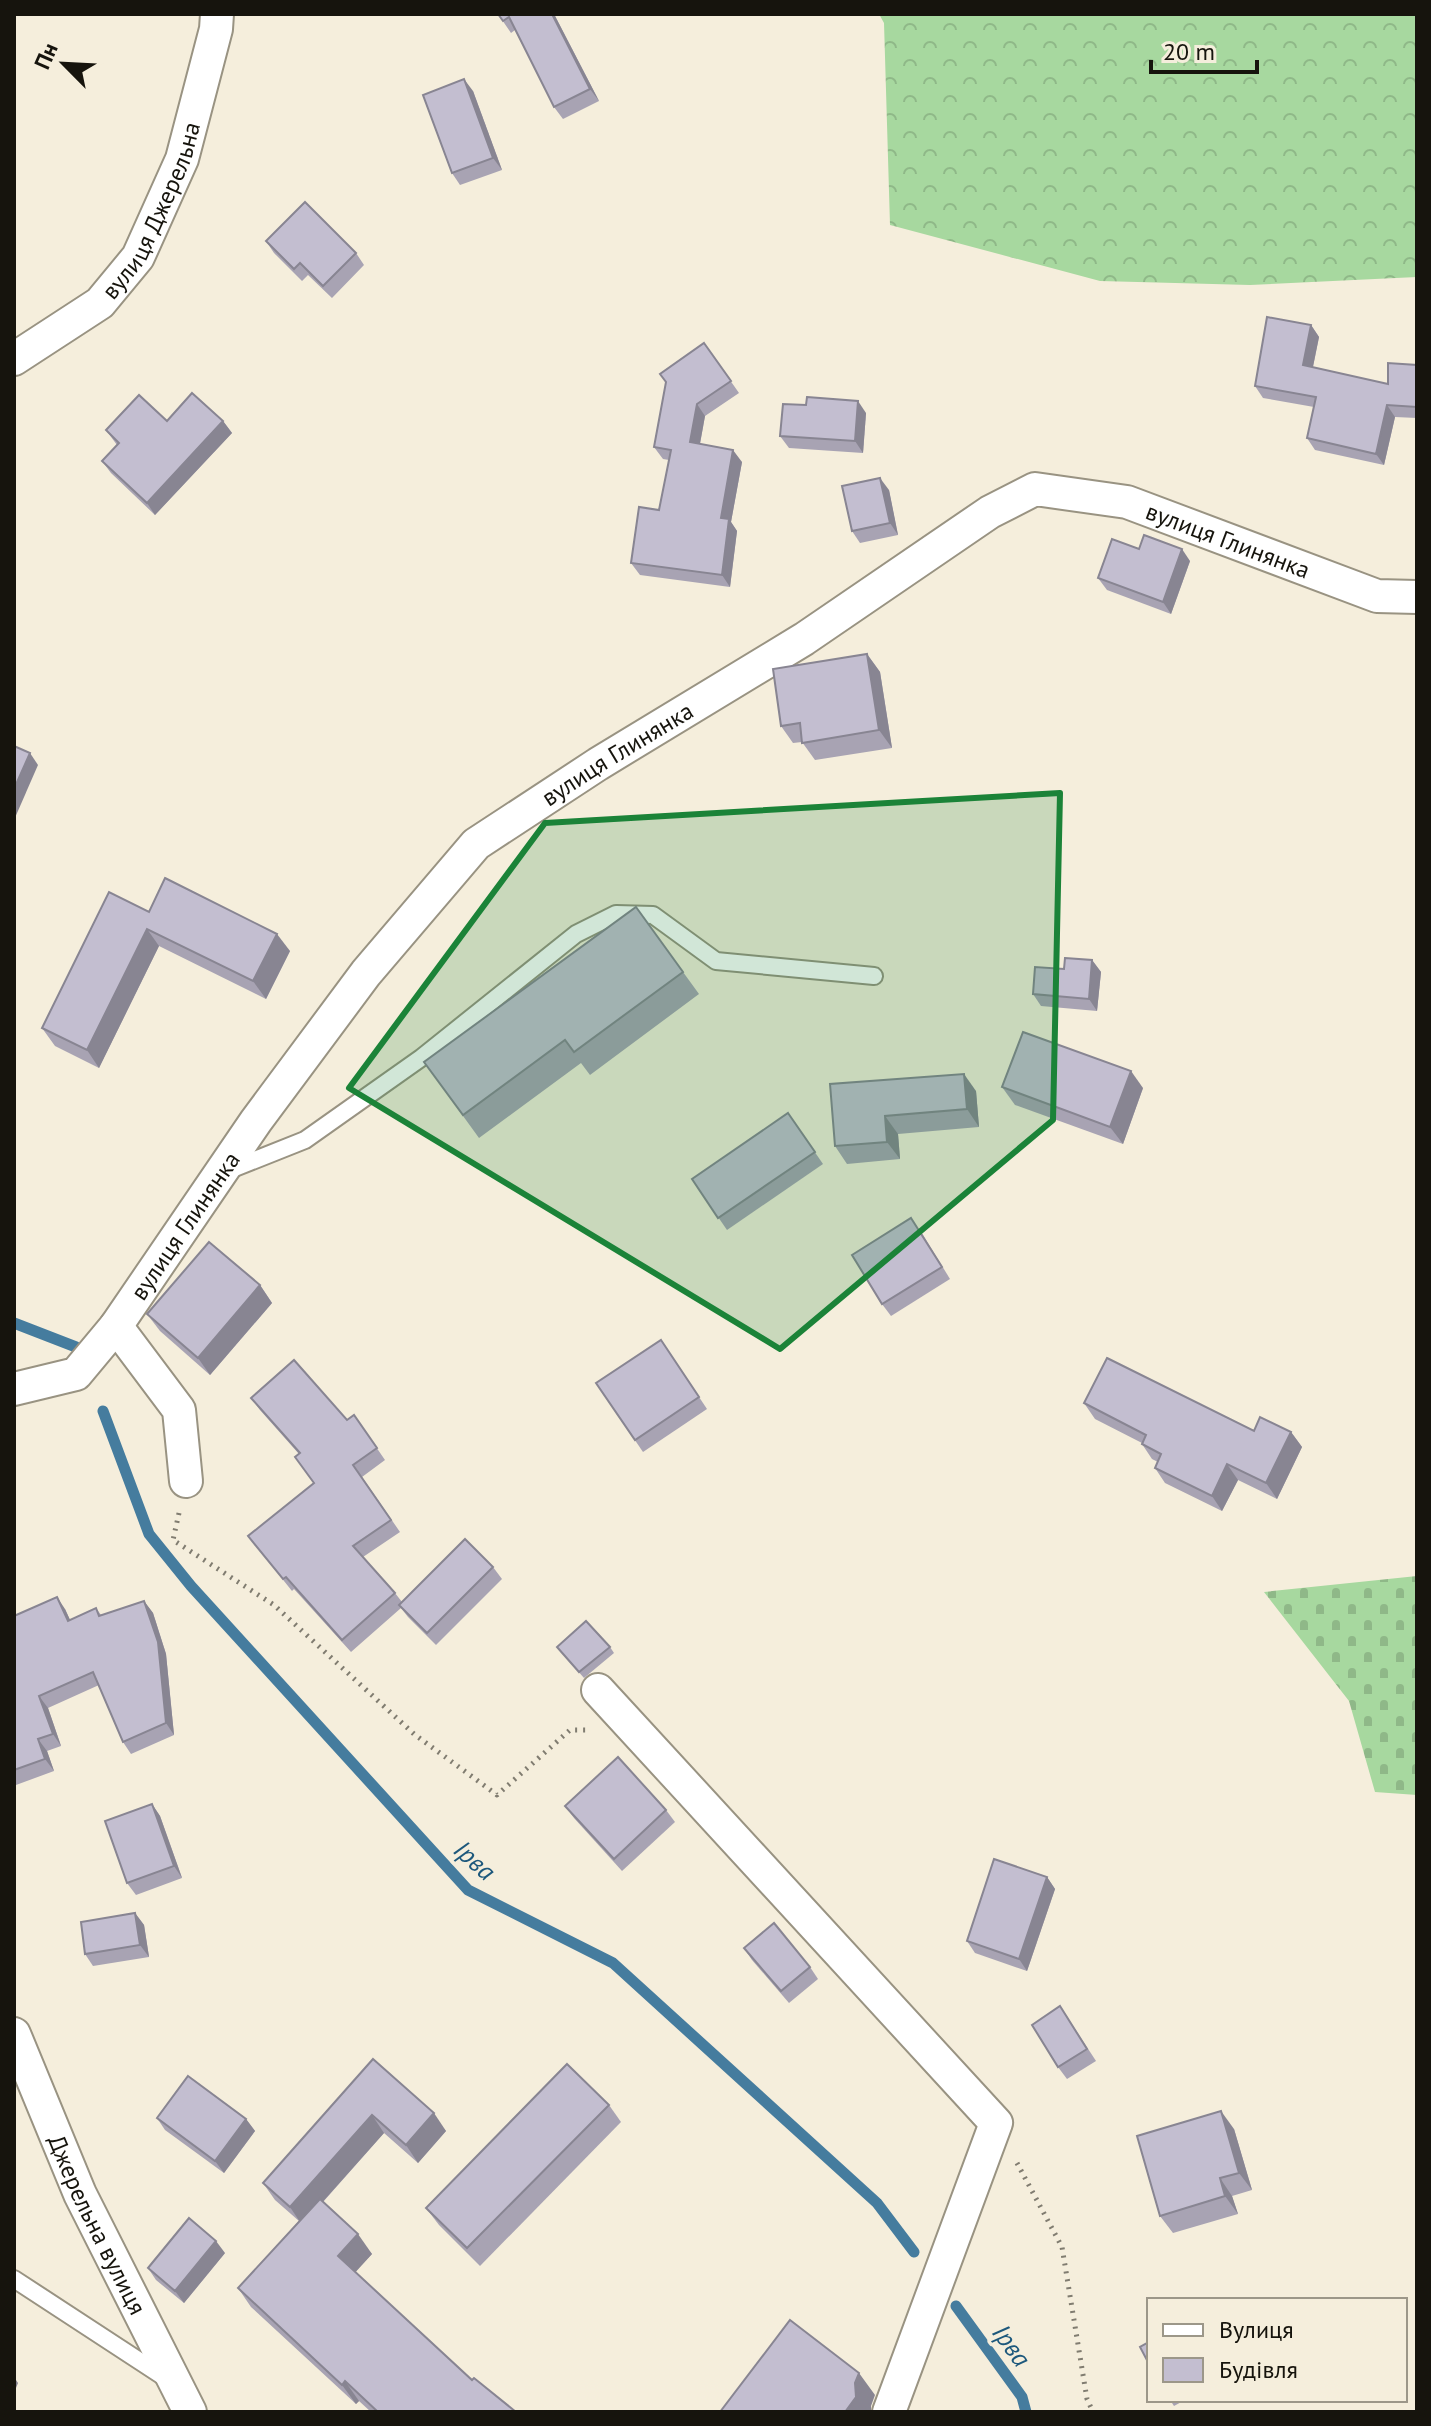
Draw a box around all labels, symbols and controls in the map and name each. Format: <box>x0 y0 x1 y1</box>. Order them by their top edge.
north arrow <box>24 24 104 104</box>
scale bar <box>1151 24 1257 74</box>
text: 20 m <box>1163 36 1215 67</box>
text: Пн <box>28 38 64 73</box>
street label: вулиця Джерельна <box>94 119 207 305</box>
street label: вулиця Глинянка <box>1142 495 1315 585</box>
street label: вулиця Глинянка <box>535 695 699 813</box>
street label: вулиця Глинянка <box>123 1145 246 1306</box>
water label: Ірва <box>447 1833 503 1888</box>
street label: Джерельна вулиця <box>42 2130 154 2320</box>
legend <box>1147 2298 1407 2402</box>
text: Вулиця <box>1219 2314 1294 2345</box>
water label: Ірва <box>985 2317 1039 2373</box>
text: Будівля <box>1219 2354 1298 2385</box>

